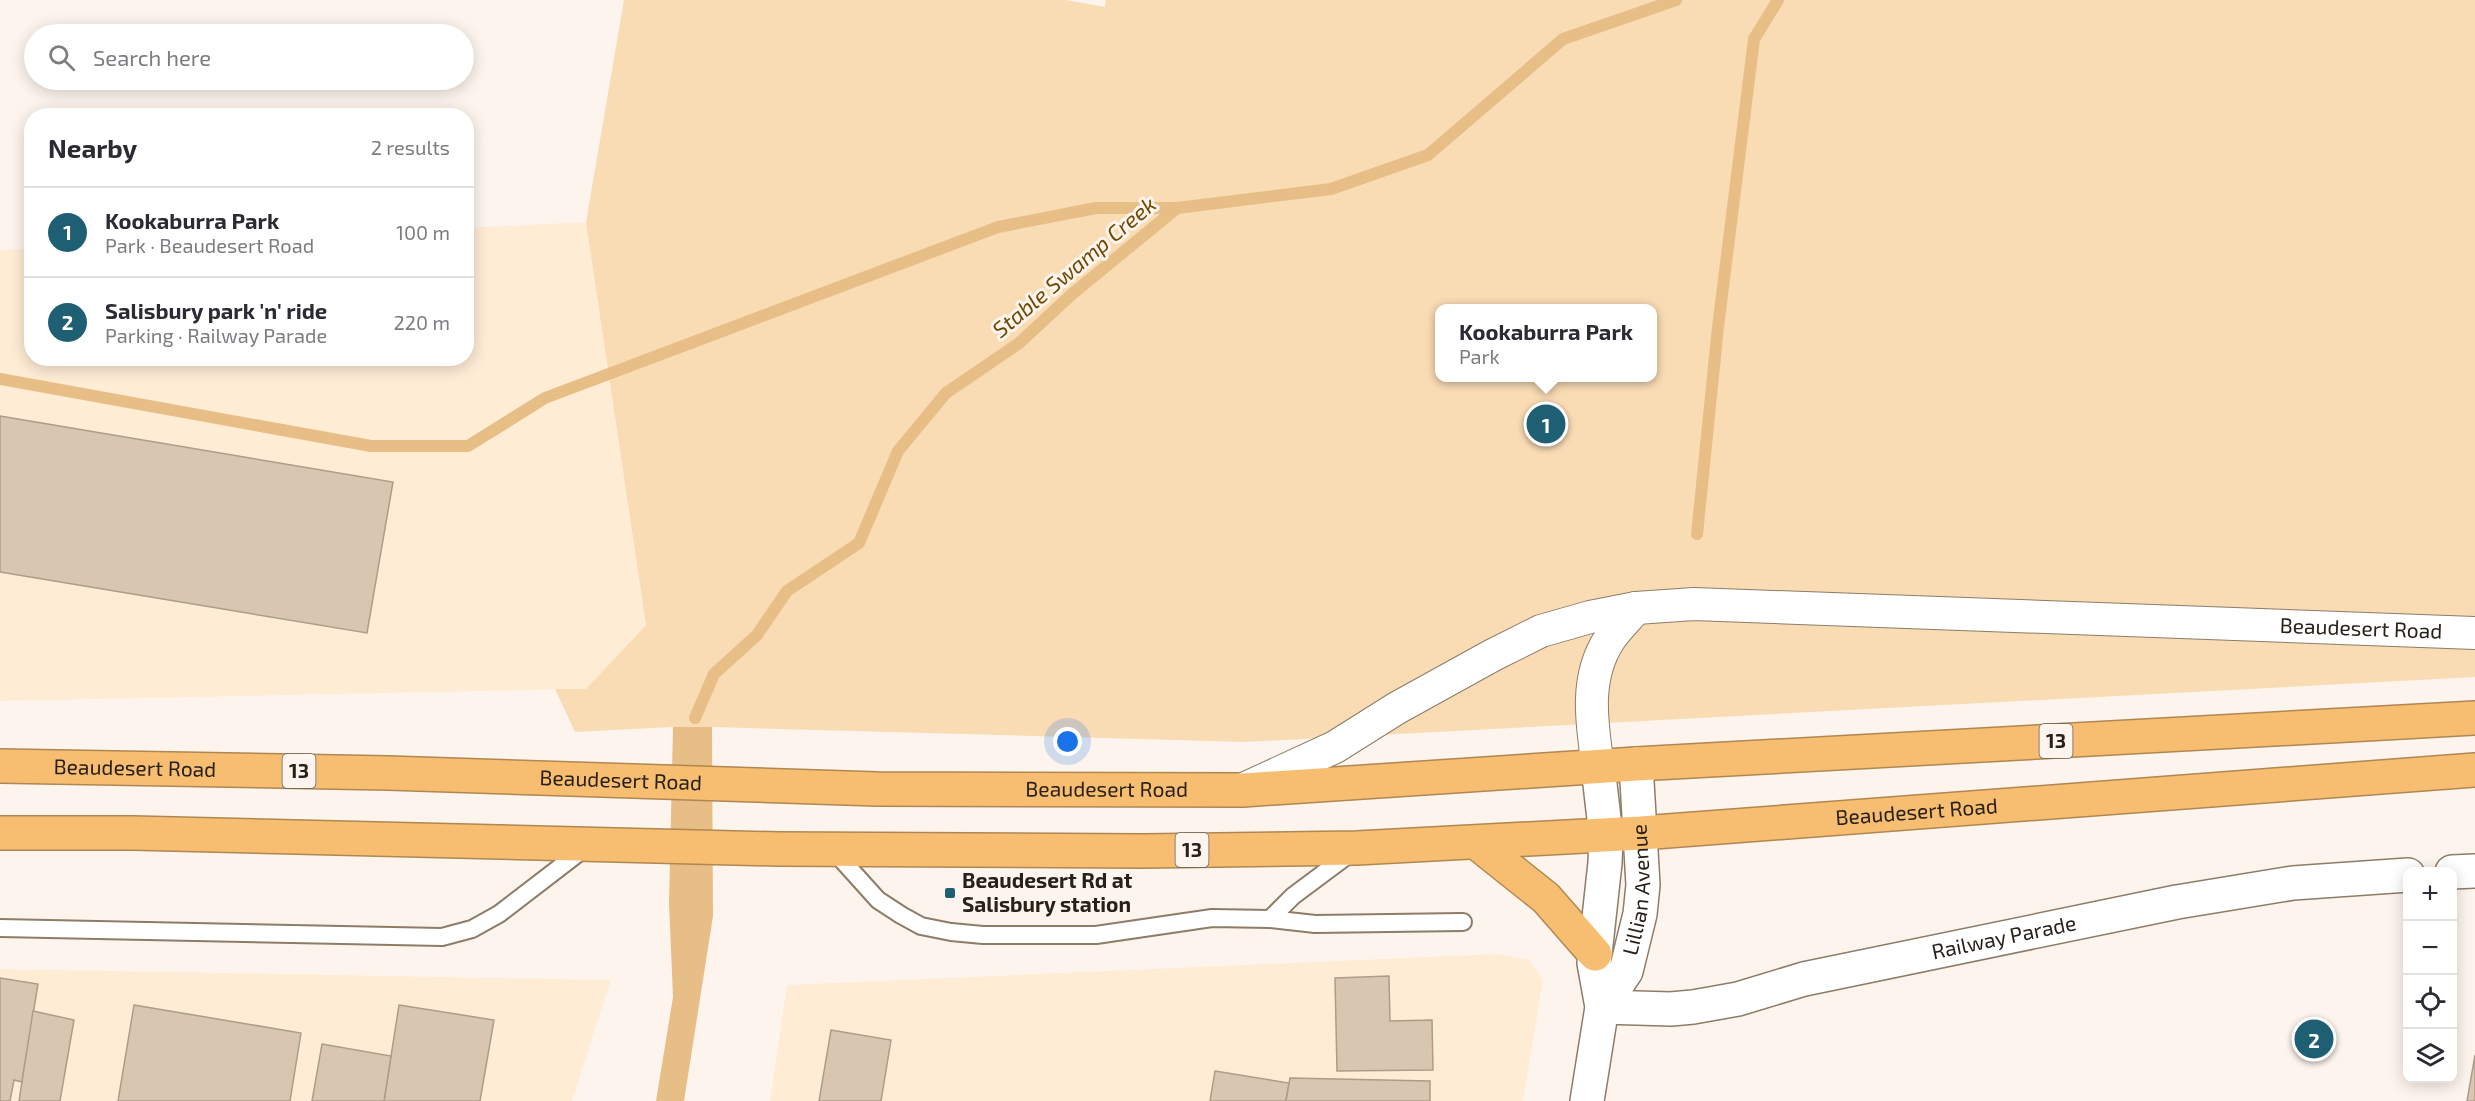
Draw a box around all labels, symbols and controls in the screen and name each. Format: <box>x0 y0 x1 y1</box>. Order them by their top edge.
search box <box>24 24 474 90</box>
icon: search <box>45 41 78 74</box>
text: Search here <box>93 44 211 70</box>
text: Nearby <box>48 132 137 163</box>
text: 2 results <box>371 135 450 159</box>
water label: Stable Swamp Creek <box>986 190 1160 342</box>
text: Kookaburra Park <box>105 207 279 233</box>
text: 1 <box>63 220 72 244</box>
text: 100 m <box>396 220 450 244</box>
text: Park · Beaudesert Road <box>105 233 314 257</box>
text: Salisbury park 'n' ride <box>105 297 327 323</box>
popup <box>1435 304 1657 382</box>
text: 2 <box>62 310 73 334</box>
text: 220 m <box>393 310 450 334</box>
text: Kookaburra Park <box>1459 318 1633 344</box>
text: Parking · Railway Parade <box>105 323 327 347</box>
text: Park <box>1459 344 1500 368</box>
pin: 1 <box>1526 402 1566 446</box>
street label: Beaudesert Road <box>2279 612 2443 643</box>
road number: 13 <box>2040 724 2072 758</box>
your location <box>1053 727 1082 756</box>
street label: Beaudesert Road <box>53 753 217 781</box>
road number: 13 <box>282 754 316 788</box>
street label: Beaudesert Road <box>539 764 703 794</box>
street label: Beaudesert Road <box>1025 775 1188 801</box>
street label: Beaudesert Road <box>1834 792 1999 829</box>
street label: Lillian Avenue <box>1616 824 1654 957</box>
road number: 13 <box>1176 833 1208 867</box>
place label: Beaudesert Rd at Salisbury station <box>962 867 1133 917</box>
map controls <box>2403 867 2457 1083</box>
button: + <box>2403 867 2457 921</box>
marker: Beaudesert Rd at Salisbury station <box>943 886 957 900</box>
street label: Railway Parade <box>1929 909 2078 963</box>
button: − <box>2403 921 2457 975</box>
button: locate <box>2403 975 2457 1029</box>
pin: 2 <box>2294 1016 2334 1062</box>
button: layers <box>2403 1029 2457 1083</box>

